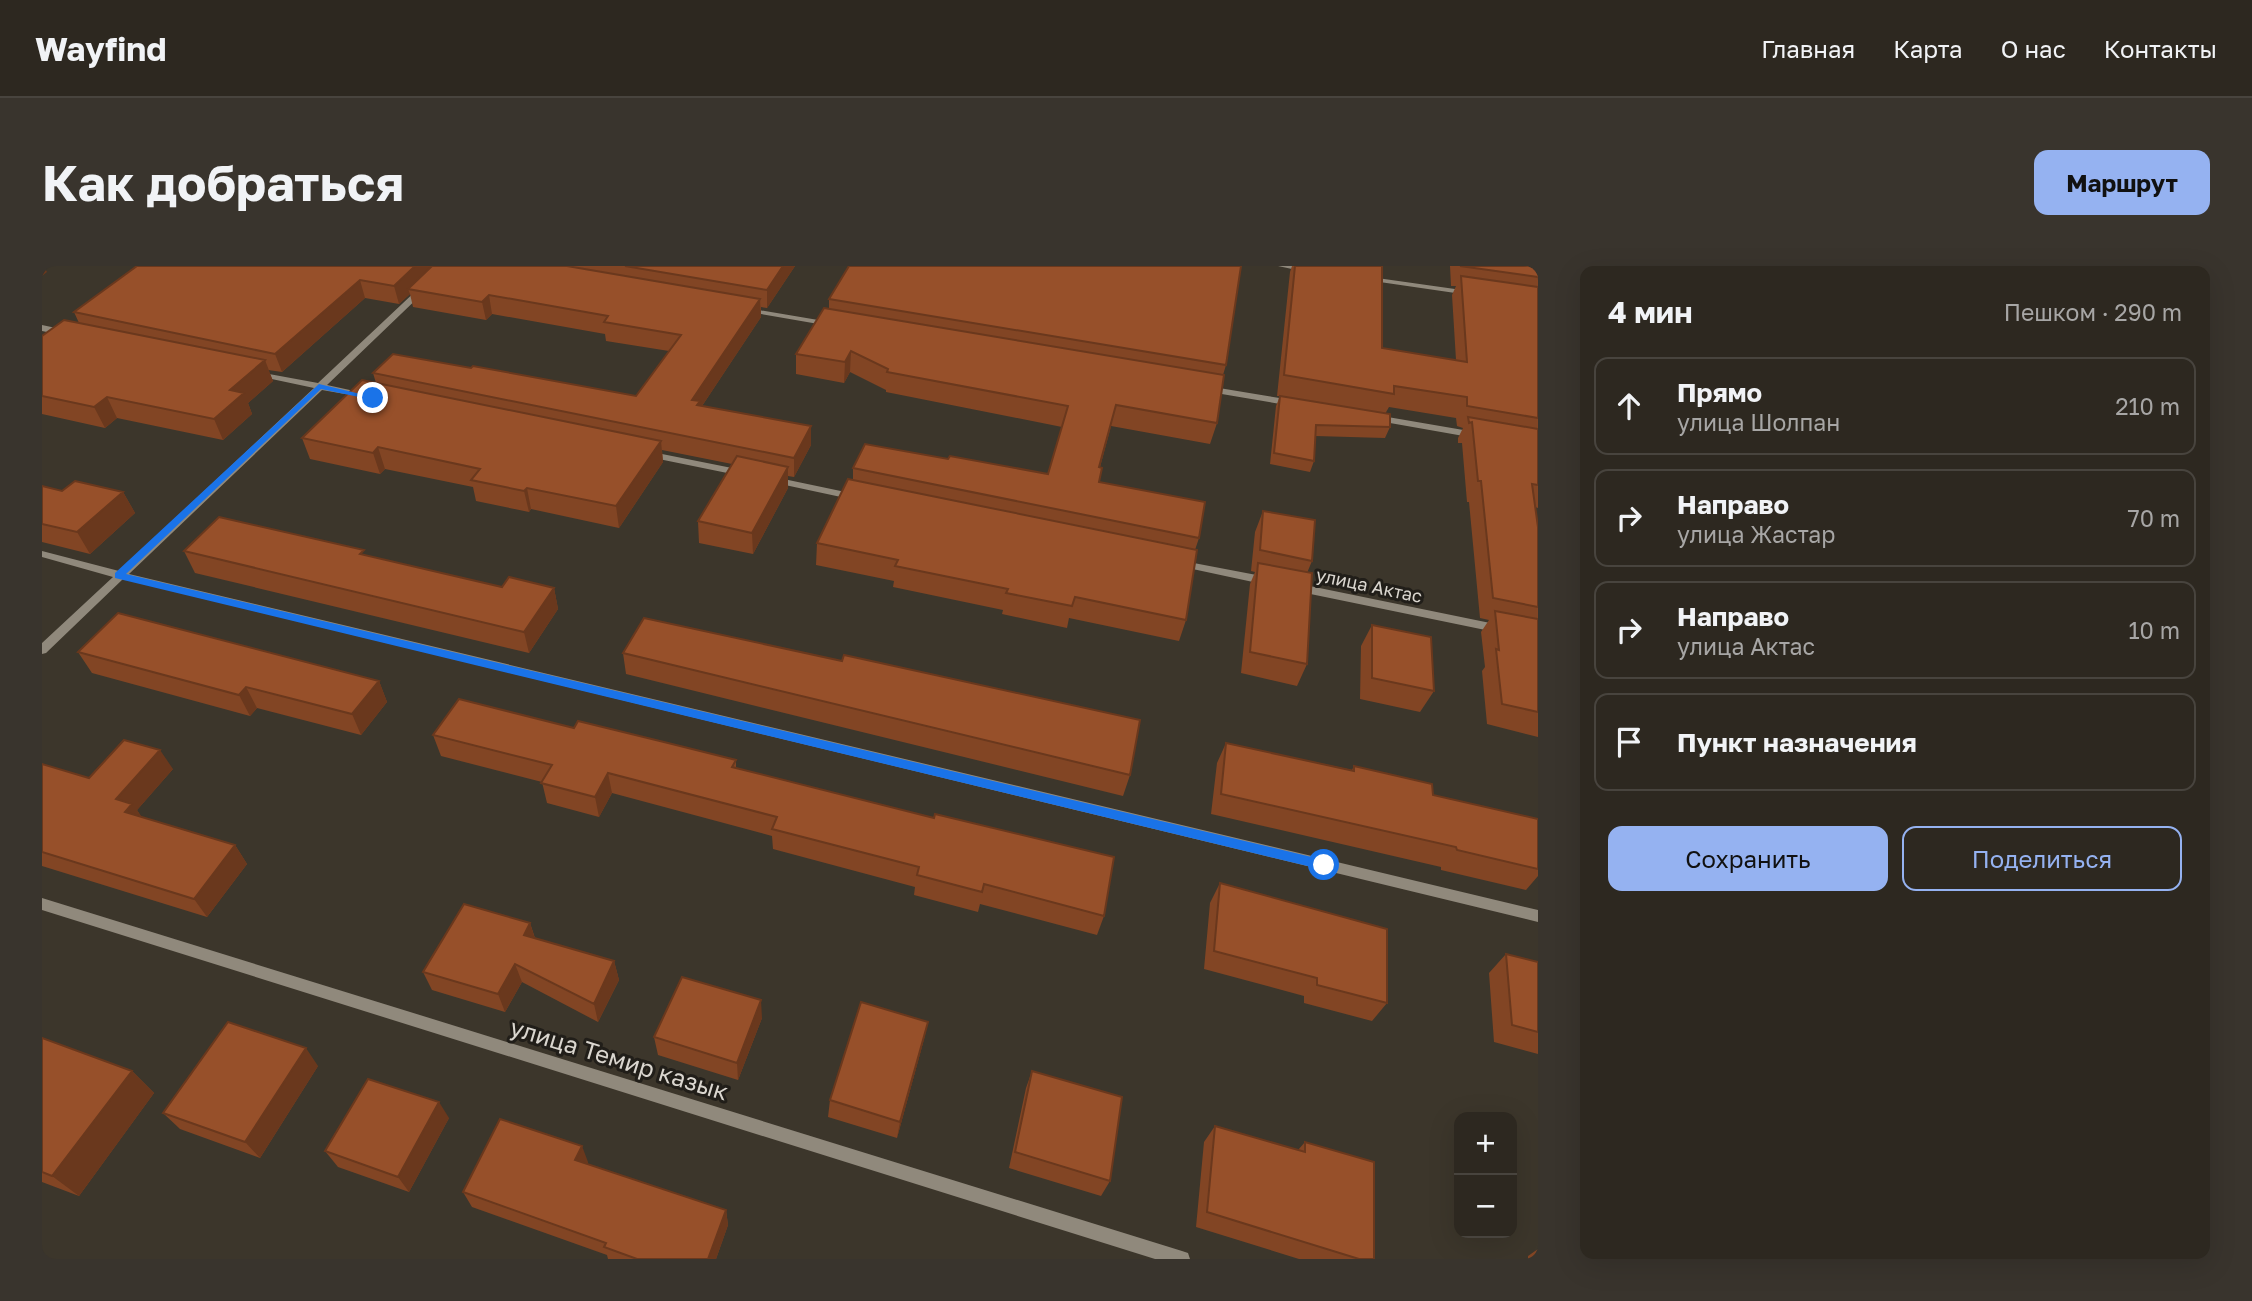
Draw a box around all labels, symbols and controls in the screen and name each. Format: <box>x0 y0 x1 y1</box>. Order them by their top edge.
text: Wayfind <box>35 29 166 68</box>
text: Главная <box>1761 34 1855 63</box>
text: Карта <box>1893 34 1963 63</box>
text: О нас <box>2001 34 2066 63</box>
text: Контакты <box>2104 34 2217 63</box>
button: Маршрут <box>2034 150 2210 215</box>
text: Как добраться <box>42 153 404 212</box>
text: 4 мин <box>1608 294 1692 330</box>
text: Пешком · 290 m <box>2004 298 2182 326</box>
text: Прямо <box>1677 377 1762 408</box>
route end <box>357 382 388 413</box>
icon: ahead <box>1610 387 1648 425</box>
text: 210 m <box>2115 392 2180 420</box>
text: улица Шолпан <box>1677 408 1840 436</box>
text: Направо <box>1677 489 1789 520</box>
icon: right <box>1610 499 1648 537</box>
text: 70 m <box>2127 504 2180 532</box>
text: улица Жастар <box>1677 520 1835 548</box>
street label: улица Актас <box>1314 563 1425 607</box>
text: Направо <box>1677 601 1789 632</box>
icon: right <box>1610 611 1648 649</box>
text: 10 m <box>2128 616 2180 644</box>
text: улица Актас <box>1677 632 1815 660</box>
icon: arrive <box>1610 723 1648 761</box>
text: Пункт назначения <box>1677 727 1917 758</box>
button: Сохранить <box>1608 826 1888 891</box>
button: Поделиться <box>1902 826 2182 891</box>
route start <box>1308 849 1339 880</box>
street label: улица Темир казык <box>507 1012 732 1106</box>
map controls <box>1454 1112 1517 1238</box>
button: + <box>1454 1112 1517 1175</box>
button: − <box>1454 1175 1517 1238</box>

